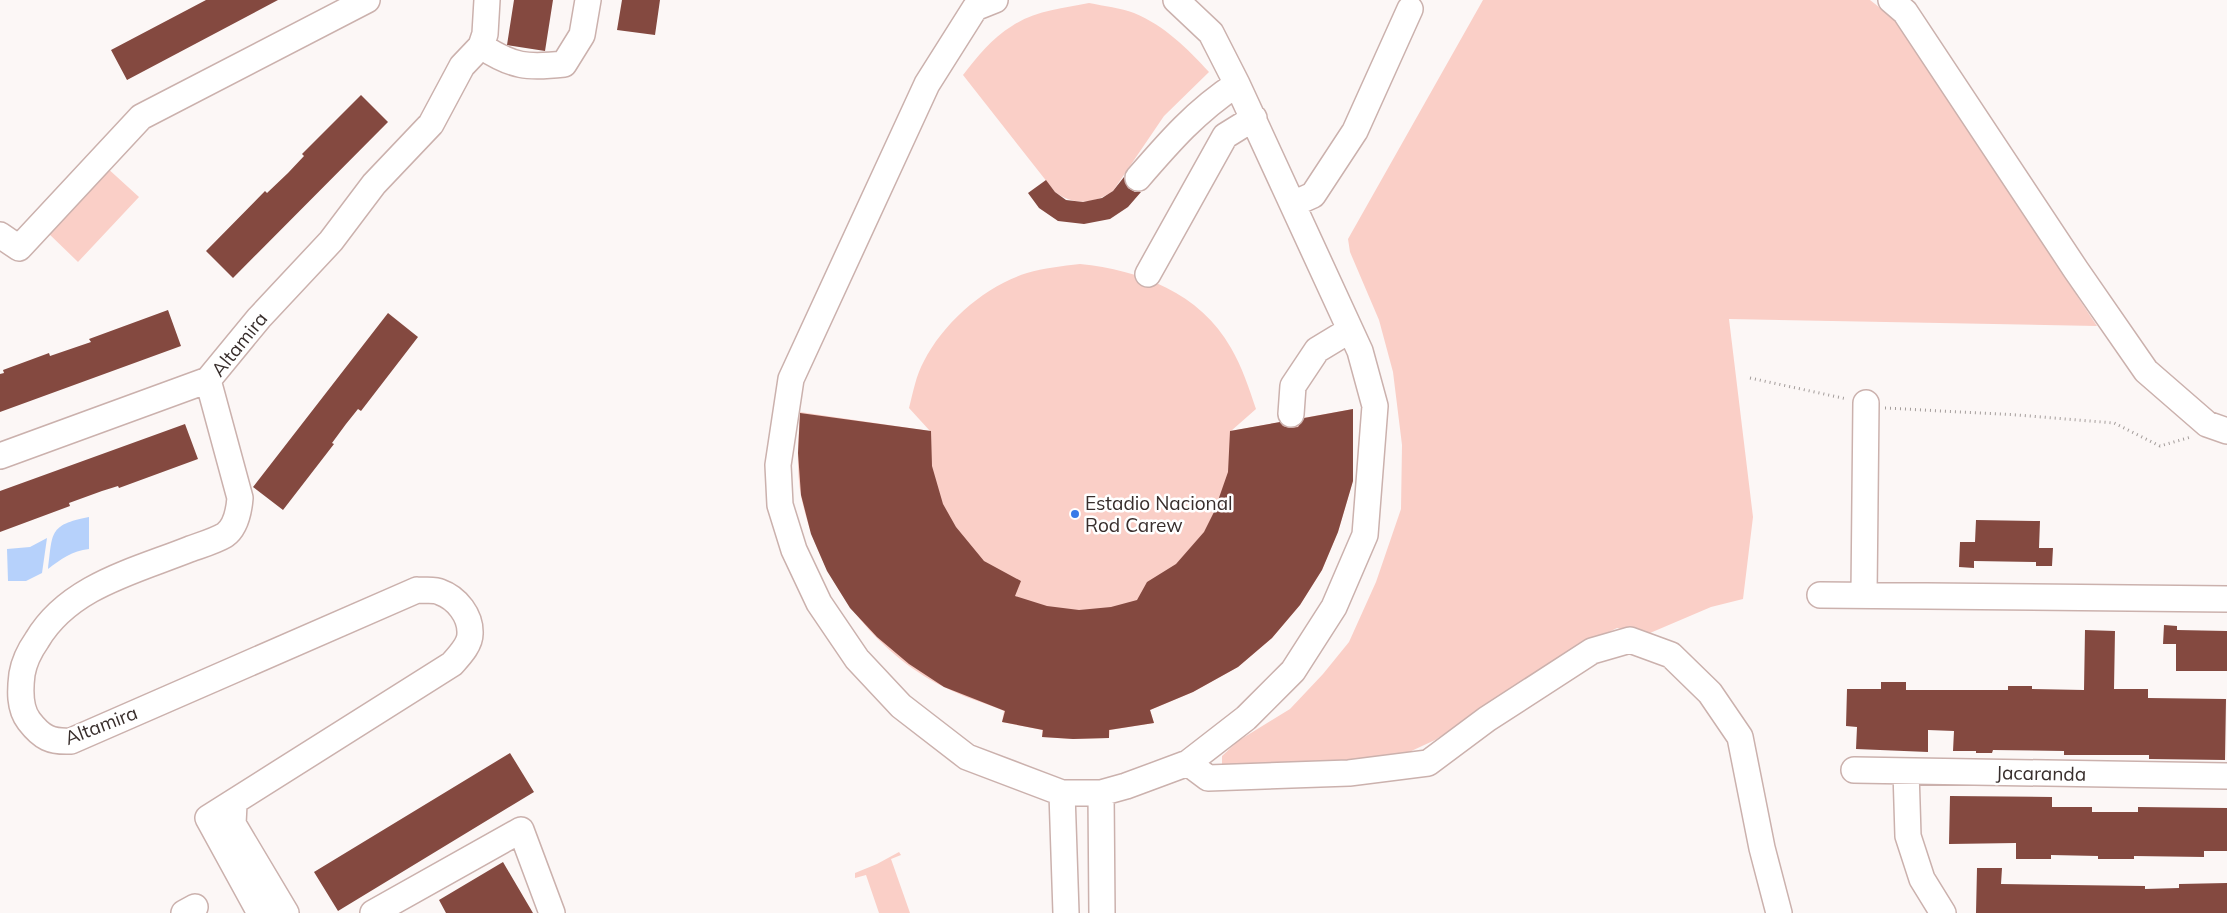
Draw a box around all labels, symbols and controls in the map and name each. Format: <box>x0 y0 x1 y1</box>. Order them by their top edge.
street label: Altamira <box>206 307 272 381</box>
place label: Estadio Nacional Rod Carew <box>1085 491 1233 537</box>
marker: Estadio Nacional Rod Carew <box>1069 508 1081 520</box>
street label: Altamira <box>61 700 141 750</box>
street label: Jacaranda <box>1996 760 2086 786</box>

